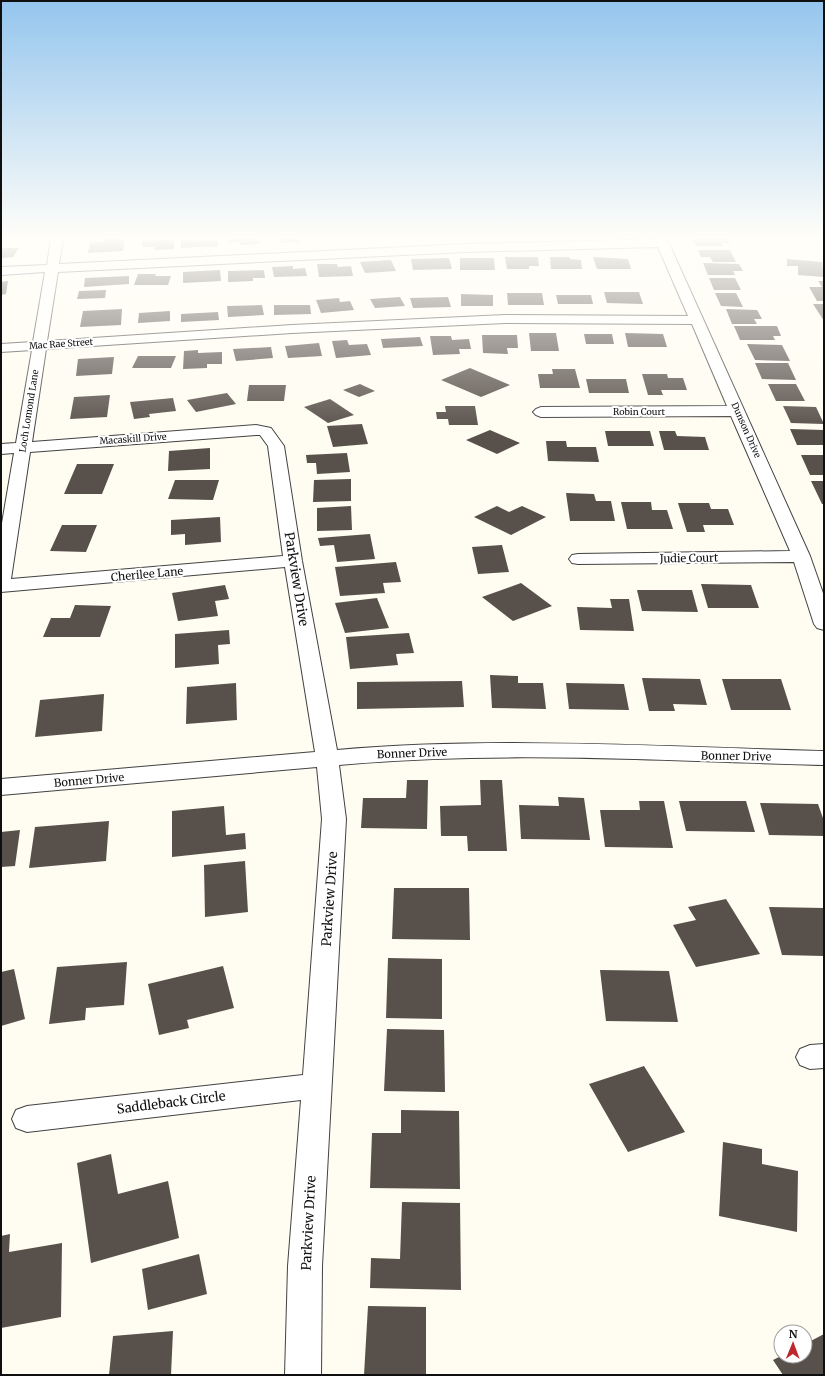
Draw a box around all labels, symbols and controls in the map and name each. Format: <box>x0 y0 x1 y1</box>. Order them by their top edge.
street label: Mac Rae Street <box>29 336 94 351</box>
street label: Loch Lomond Lane <box>17 368 41 453</box>
street label: Dunson Drive <box>729 400 764 460</box>
street label: Robin Court <box>613 406 665 417</box>
street label: Macaskill Drive <box>99 431 167 446</box>
street label: Parkview Drive <box>281 531 312 628</box>
street label: Judie Court <box>659 550 719 566</box>
street label: Cherilee Lane <box>110 564 184 584</box>
street label: Bonner Drive <box>377 745 448 761</box>
street label: Bonner Drive <box>701 748 772 764</box>
street label: Bonner Drive <box>53 770 125 790</box>
street label: Parkview Drive <box>318 851 341 947</box>
street label: Saddleback Circle <box>116 1087 227 1118</box>
street label: Parkview Drive <box>298 1175 319 1271</box>
north arrow <box>773 1324 813 1364</box>
text: N <box>789 1327 798 1341</box>

